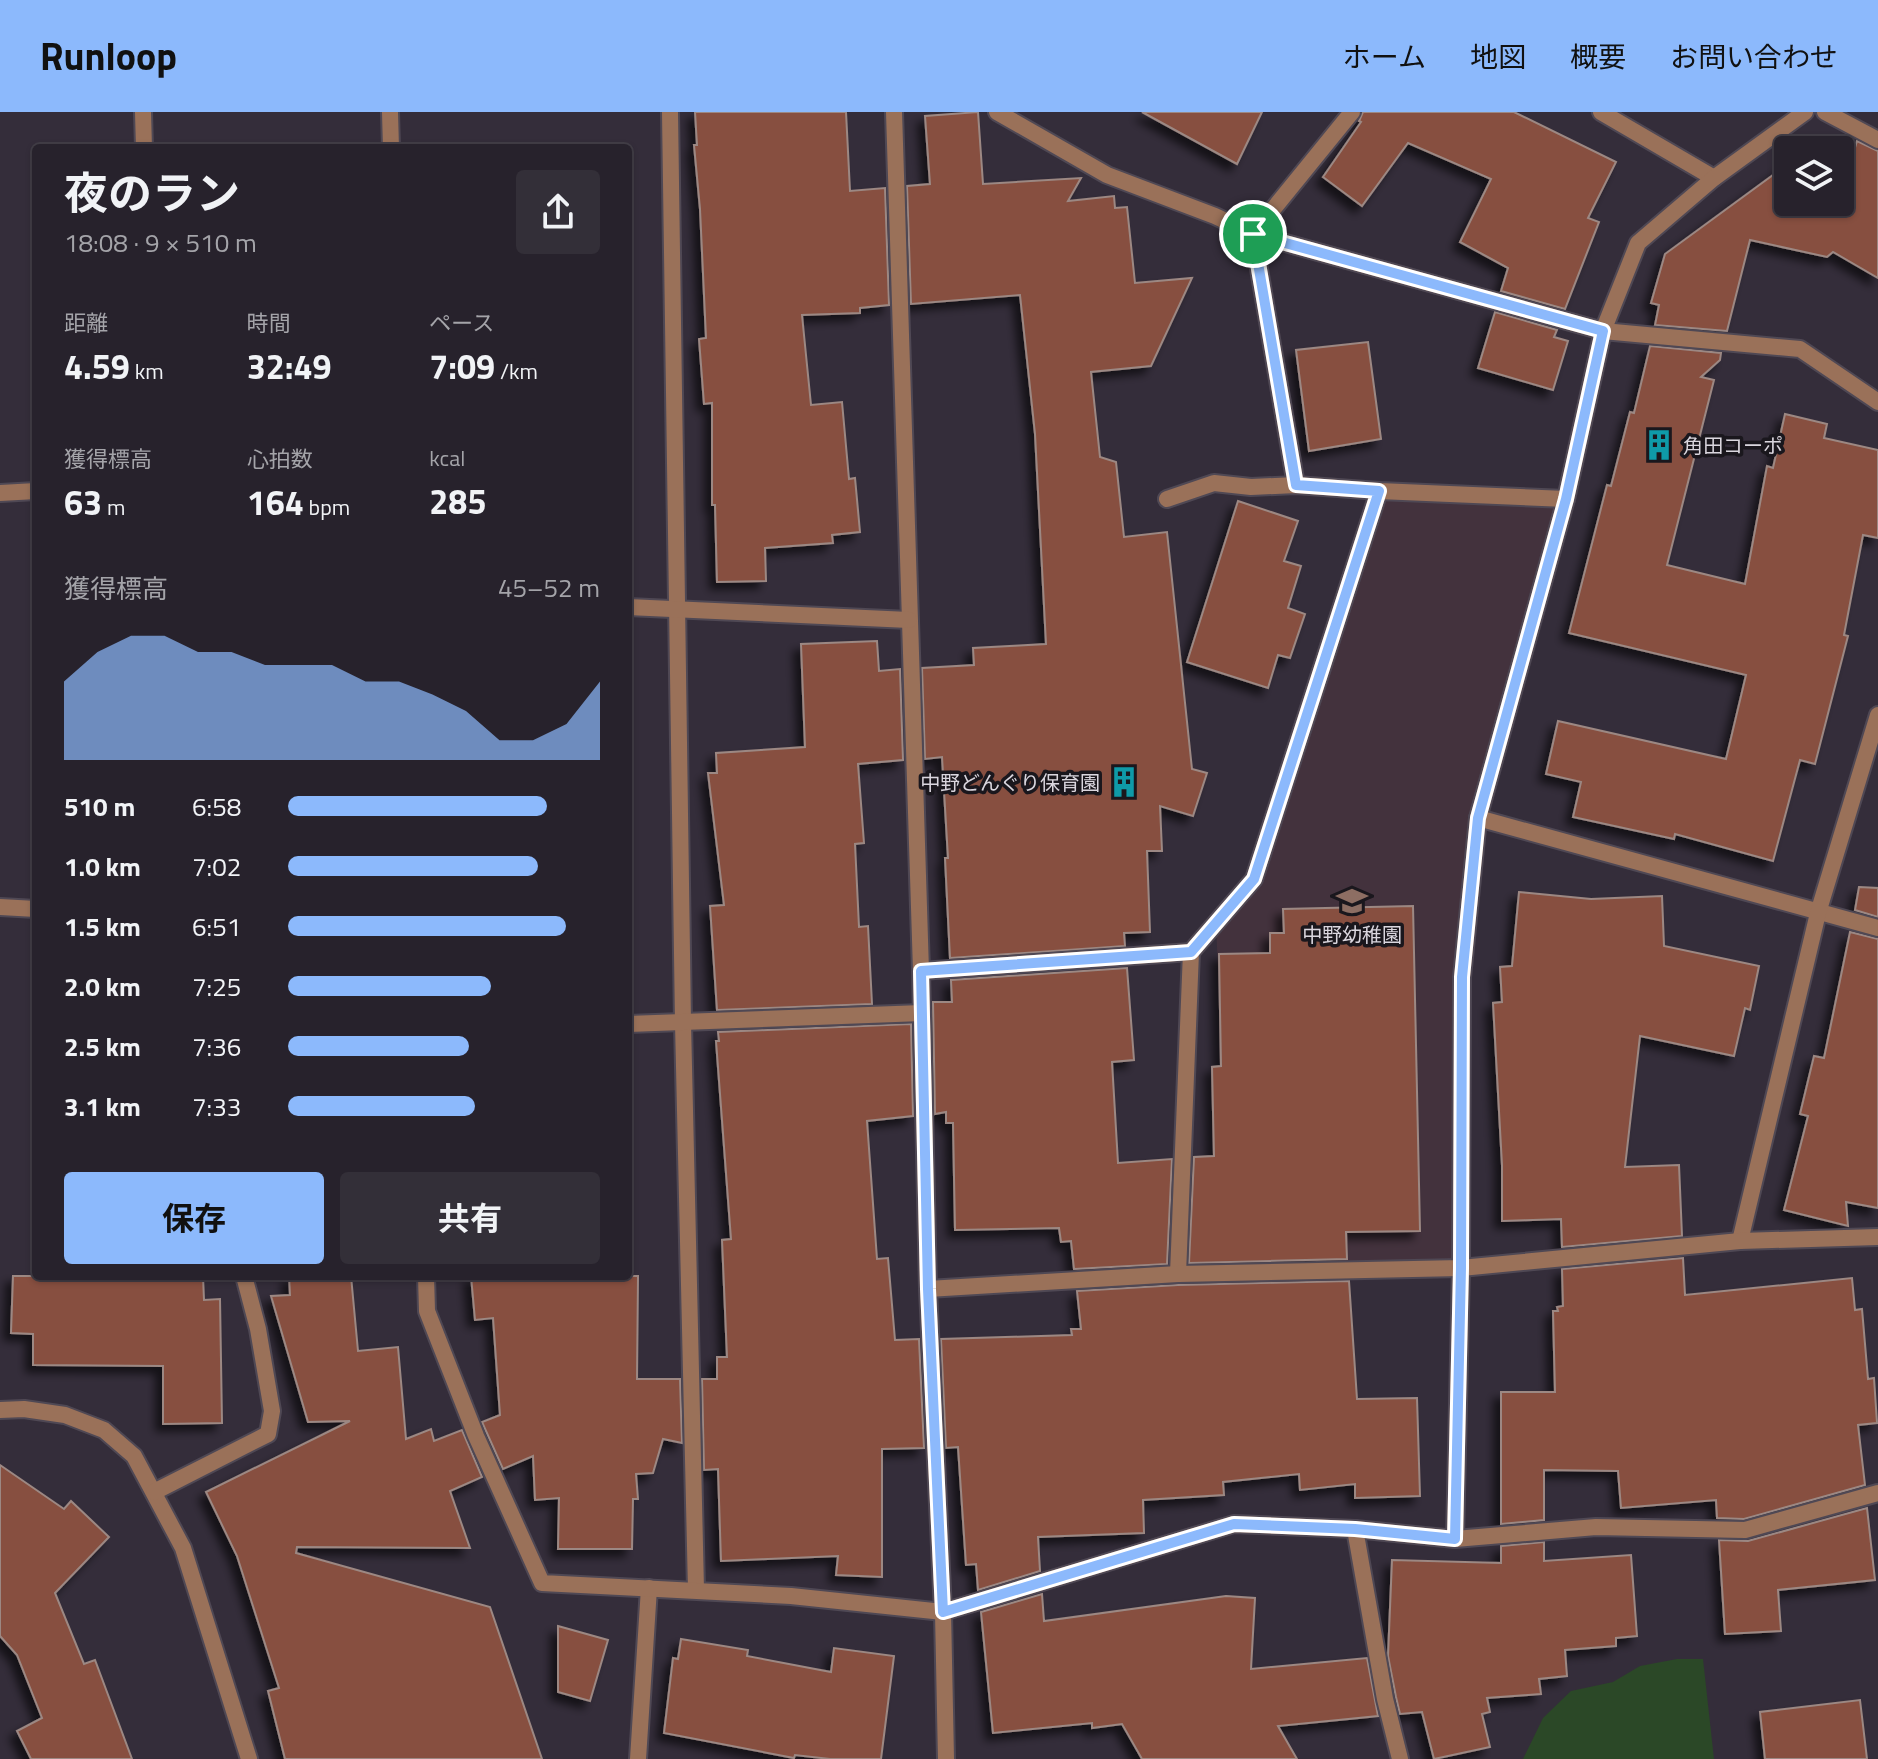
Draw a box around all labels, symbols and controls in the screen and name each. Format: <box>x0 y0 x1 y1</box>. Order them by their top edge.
text: Runloop <box>40 27 177 85</box>
text: ホーム <box>1343 35 1426 78</box>
text: 地図 <box>1470 35 1526 78</box>
text: 概要 <box>1570 35 1626 78</box>
text: お問い合わせ <box>1670 35 1838 78</box>
map controls <box>1774 136 1854 216</box>
button: layers <box>1774 136 1854 216</box>
text: 夜のラン <box>64 159 240 226</box>
button: share <box>516 170 600 254</box>
pin <box>1219 200 1287 268</box>
icon: arrive <box>1231 212 1275 256</box>
text: 18:08 · 9 × 510 m <box>64 223 257 262</box>
text: 距離 <box>64 306 108 340</box>
text: 時間 <box>247 306 291 340</box>
text: ペース <box>429 306 494 340</box>
text: 4.59 <box>64 340 130 392</box>
text: 32:49 <box>247 340 332 392</box>
text: 7:09 <box>429 340 495 392</box>
text: km <box>130 354 164 388</box>
text: /km <box>495 354 538 388</box>
building icon: 角田コーポ <box>1642 428 1676 462</box>
place label: 角田コーポ <box>1683 430 1783 461</box>
text: kcal <box>429 441 465 475</box>
text: 獲得標高 <box>64 442 152 476</box>
text: 心拍数 <box>247 442 313 476</box>
text: 285 <box>429 475 486 527</box>
text: 63 <box>64 476 102 528</box>
text: 164 <box>247 476 304 528</box>
text: m <box>102 490 125 524</box>
text: bpm <box>304 490 350 524</box>
text: 45–52 m <box>498 568 600 607</box>
text: 獲得標高 <box>64 569 168 608</box>
building icon: 中野どんぐり保育園 <box>1107 765 1141 799</box>
place label: 中野どんぐり保育園 <box>920 767 1100 798</box>
text: 510 m <box>64 787 135 826</box>
text: 6:58 <box>192 787 241 826</box>
text: 1.0 km <box>64 847 141 886</box>
text: 7:02 <box>192 847 241 886</box>
school or university icon: 中野幼稚園 <box>1335 884 1369 918</box>
text: 1.5 km <box>64 907 141 946</box>
text: 6:51 <box>192 907 241 946</box>
place label: 中野幼稚園 <box>1302 919 1402 950</box>
text: 2.0 km <box>64 967 141 1006</box>
text: 7:25 <box>192 967 241 1006</box>
text: 2.5 km <box>64 1027 141 1066</box>
text: 7:36 <box>192 1027 241 1066</box>
text: 3.1 km <box>64 1087 141 1126</box>
text: 7:33 <box>192 1087 241 1126</box>
button: 保存 <box>64 1172 324 1264</box>
button: 共有 <box>340 1172 600 1264</box>

